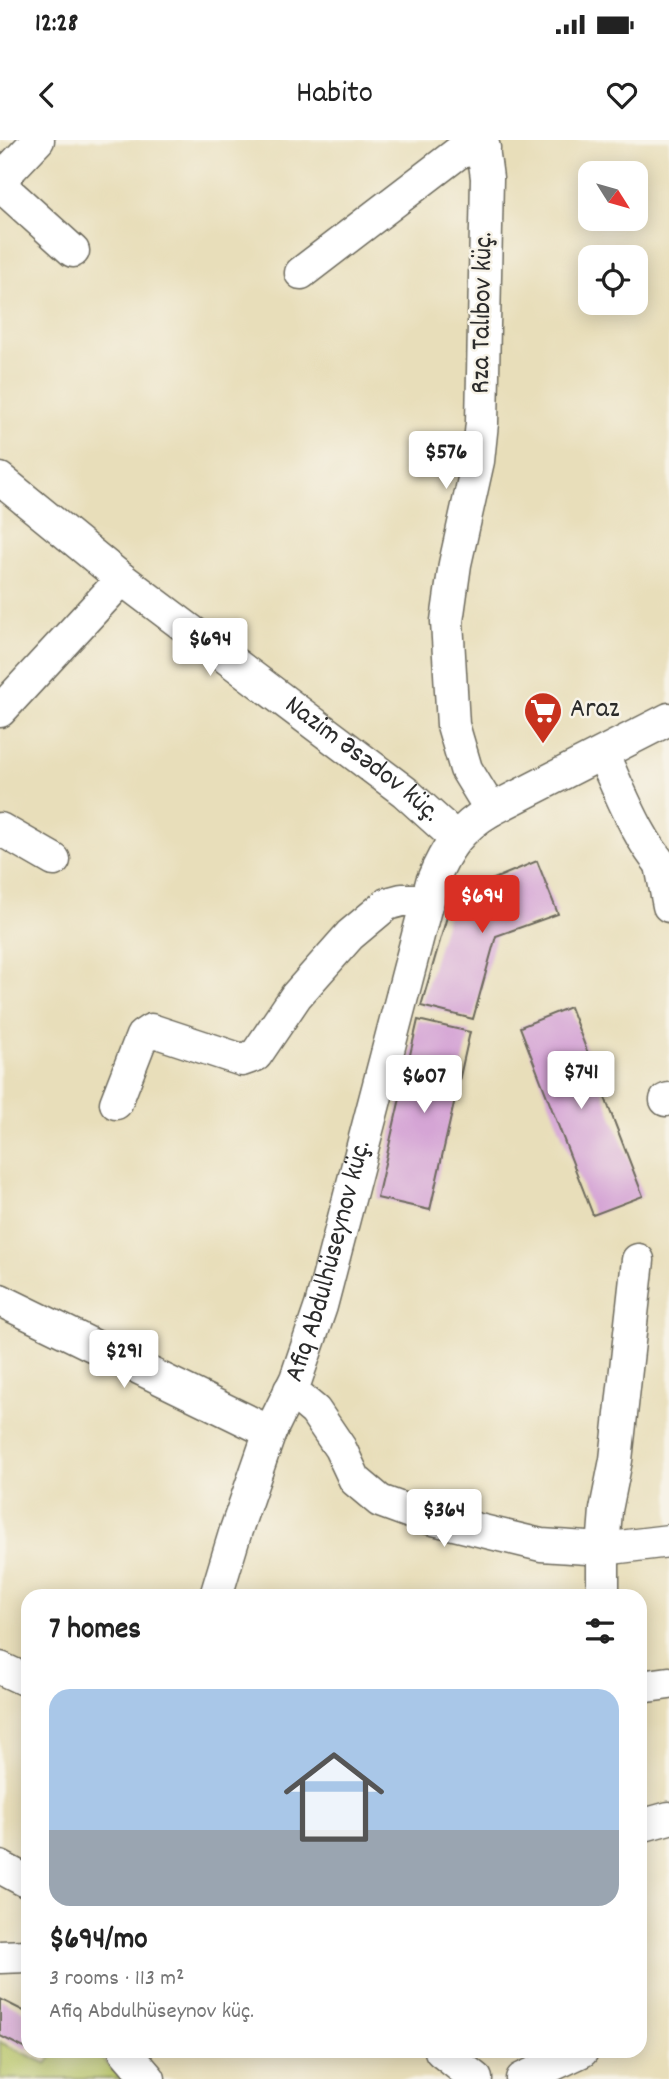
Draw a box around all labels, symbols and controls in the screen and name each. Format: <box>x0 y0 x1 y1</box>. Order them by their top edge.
text: 12:28 <box>35 6 78 43</box>
text: Habito <box>296 72 373 118</box>
icon: back <box>28 76 66 114</box>
icon: heart <box>603 76 641 114</box>
north arrow <box>578 161 648 231</box>
map controls <box>578 161 648 315</box>
street label: Rza Talıbov küç. <box>463 232 505 394</box>
button: locate <box>578 245 648 315</box>
pin: $576 <box>405 432 487 491</box>
text: $576 <box>425 437 467 470</box>
pin: $694 <box>169 618 251 678</box>
text: $694 <box>188 624 232 657</box>
street label: Nazim Əsədov küç. <box>275 687 448 833</box>
supermarket icon: Araz <box>522 690 564 745</box>
place label: Araz <box>570 691 620 731</box>
pin: $694 <box>441 876 523 935</box>
text: $694 <box>460 881 504 914</box>
pin: $741 <box>540 1052 622 1111</box>
pin: $607 <box>383 1056 465 1115</box>
text: $741 <box>563 1057 599 1090</box>
text: $607 <box>402 1061 446 1094</box>
street label: Afiq Abdulhüseynov küç. <box>276 1136 383 1388</box>
pin: $291 <box>83 1330 165 1390</box>
text: $291 <box>105 1336 143 1369</box>
pin: $364 <box>403 1490 485 1549</box>
text: $364 <box>423 1495 465 1528</box>
text: 7 homes <box>49 1610 141 1653</box>
icon: filters <box>581 1612 619 1650</box>
icon: home <box>271 1734 397 1860</box>
text: $694/mo <box>49 1920 148 1963</box>
text: 3 rooms · 113 m² <box>49 1963 185 1996</box>
text: Afiq Abdulhüseynov küç. <box>49 1996 254 2029</box>

